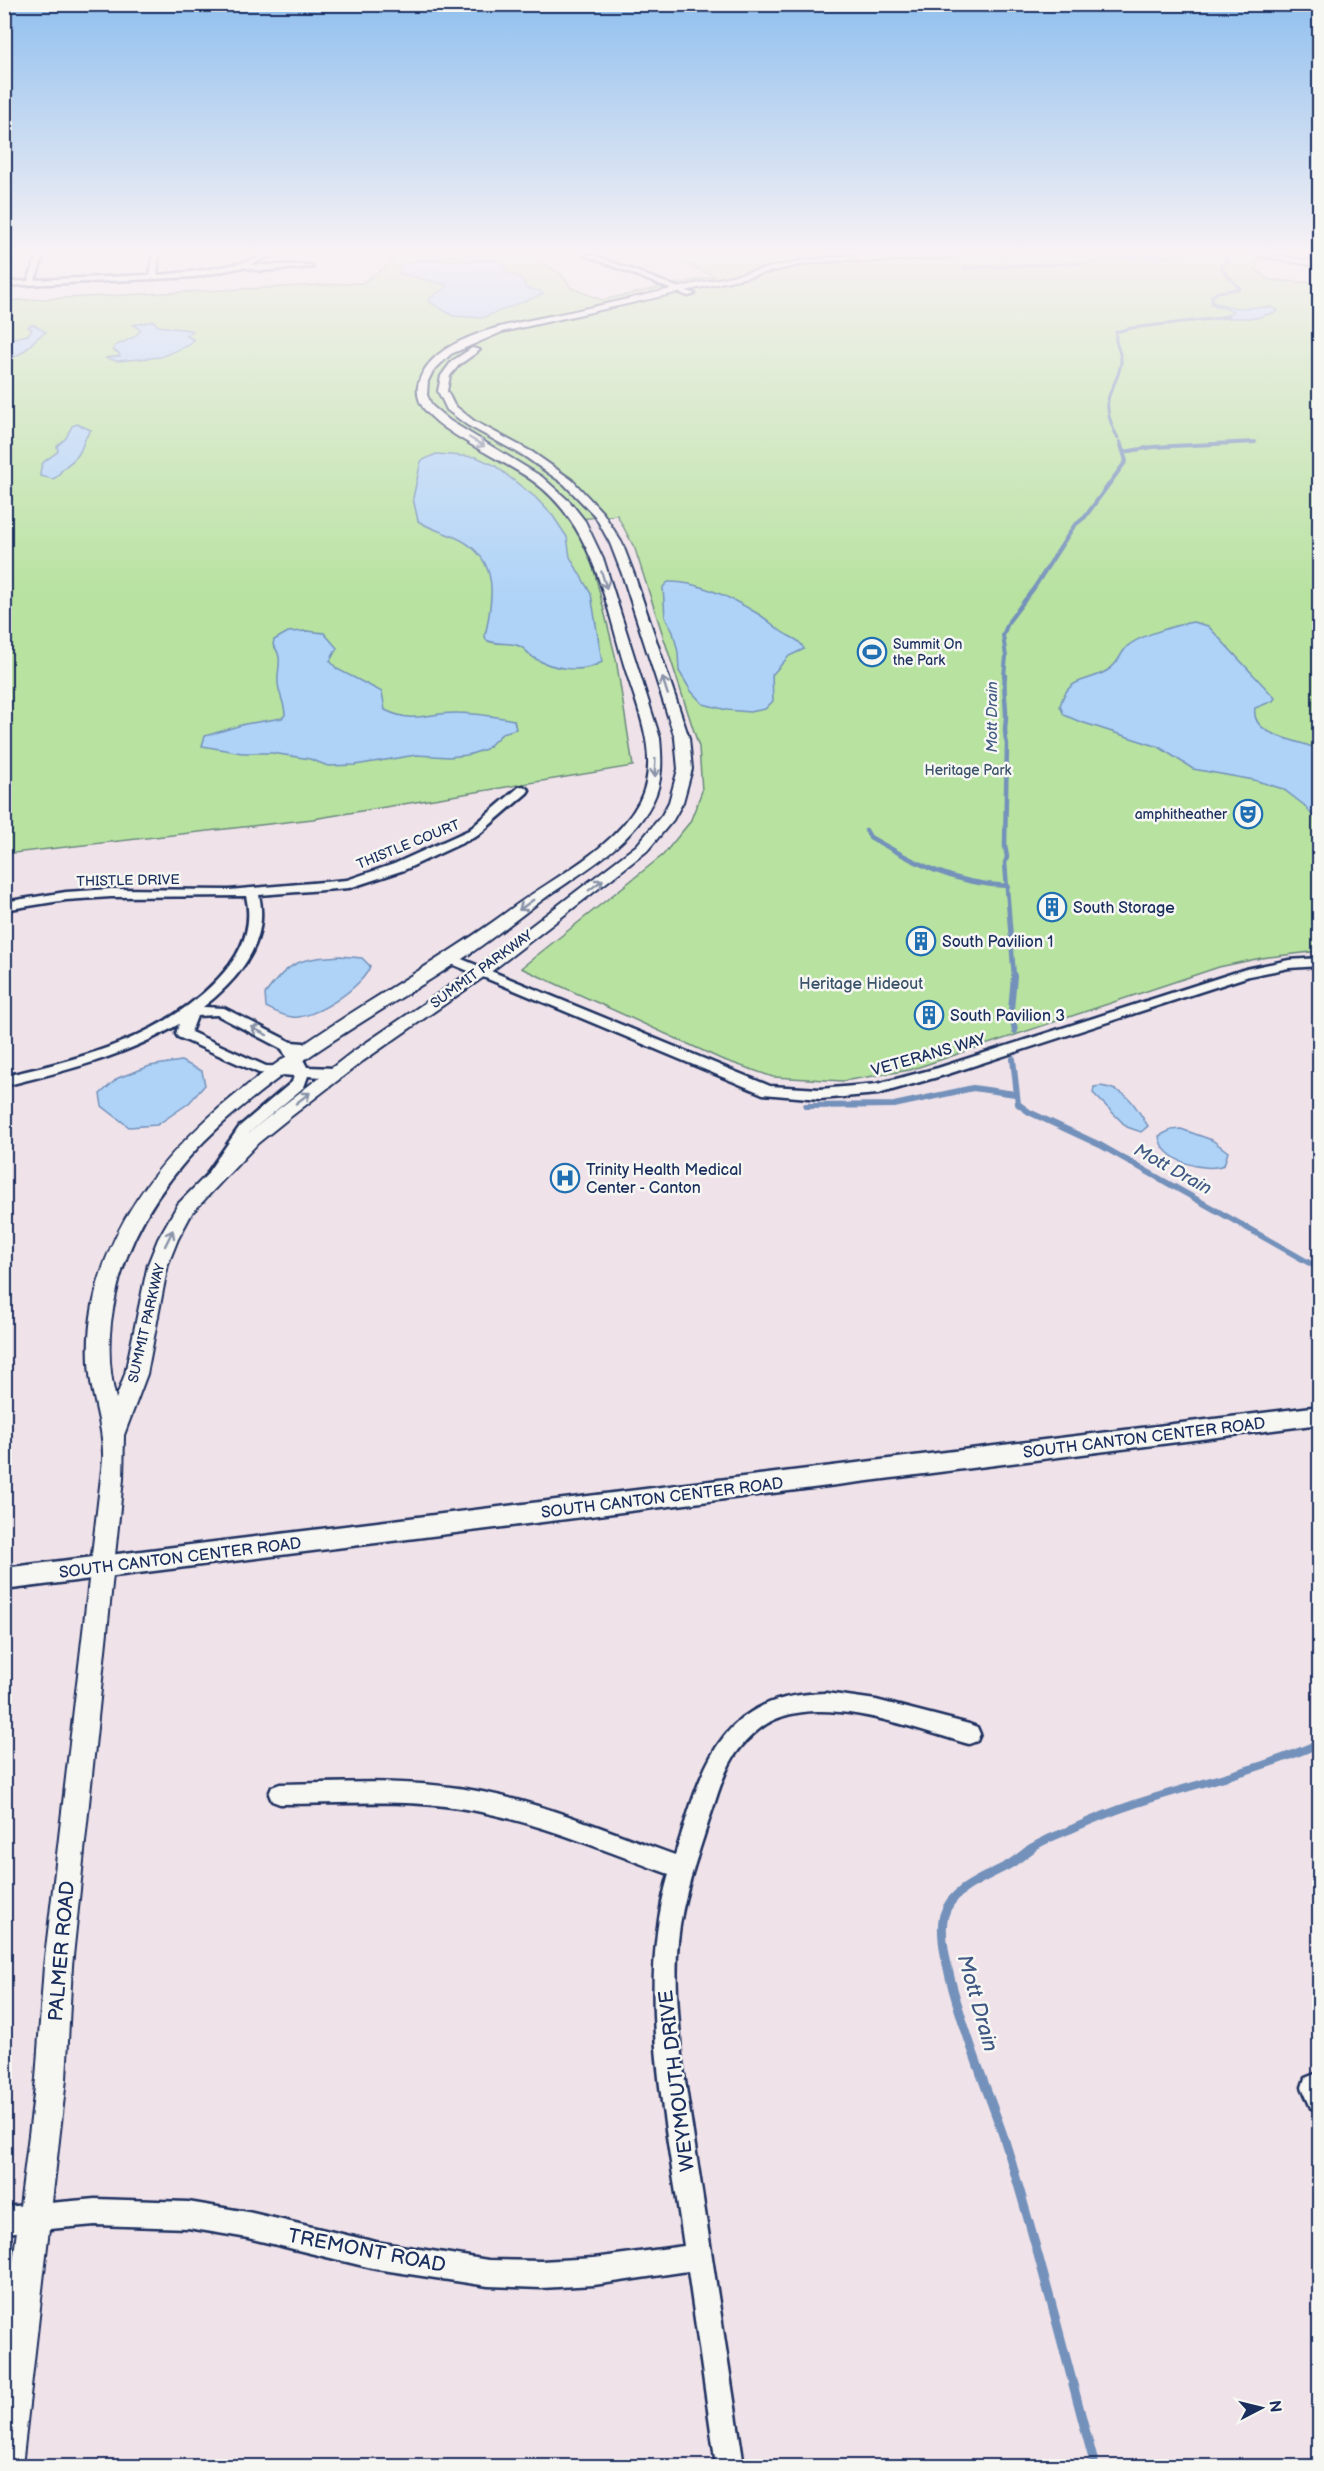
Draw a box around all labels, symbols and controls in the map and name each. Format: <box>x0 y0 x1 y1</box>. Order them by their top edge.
one-way arrow <box>468 436 485 448</box>
one-way arrow <box>599 570 610 589</box>
sports icon: Summit On the Park <box>856 636 888 668</box>
place label: Summit On the Park <box>893 636 962 669</box>
one-way arrow <box>659 677 670 696</box>
water label: Mott Drain <box>983 681 1002 753</box>
one-way arrow <box>649 757 661 777</box>
park label: Heritage Park <box>925 762 1012 779</box>
theatre icon: amphitheather <box>1232 798 1264 830</box>
place label: amphitheather <box>1135 806 1228 823</box>
street label: THISTLE COURT <box>354 816 463 873</box>
street label: THISTLE DRIVE <box>76 871 180 890</box>
one-way arrow <box>588 878 604 891</box>
building icon: South Storage <box>1036 891 1068 923</box>
one-way arrow <box>519 899 535 911</box>
place label: South Storage <box>1073 899 1175 918</box>
building icon: South Pavilion 1 <box>905 925 937 957</box>
street label: SUMMIT PARKWAY <box>427 926 536 1012</box>
place label: South Pavilion 1 <box>942 933 1053 952</box>
park label: Heritage Hideout <box>799 975 923 994</box>
building icon: South Pavilion 3 <box>913 999 945 1031</box>
place label: South Pavilion 3 <box>950 1007 1065 1026</box>
one-way arrow <box>250 1025 268 1037</box>
street label: VETERANS WAY <box>869 1030 988 1081</box>
one-way arrow <box>295 1092 311 1105</box>
water label: Mott Drain <box>1130 1140 1215 1199</box>
place label: Trinity Health Medical Center - Canton <box>586 1161 742 1198</box>
hospital icon: Trinity Health Medical Center - Canton <box>549 1162 581 1194</box>
one-way arrow <box>164 1229 176 1247</box>
street label: SUMMIT PARKWAY <box>124 1261 169 1384</box>
street label: SOUTH CANTON CENTER ROAD <box>1022 1414 1266 1463</box>
street label: SOUTH CANTON CENTER ROAD <box>540 1474 784 1523</box>
street label: SOUTH CANTON CENTER ROAD <box>58 1534 302 1583</box>
street label: PALMER ROAD <box>44 1880 80 2022</box>
water label: Mott Drain <box>952 1952 1003 2055</box>
street label: WEYMOUTH DRIVE <box>654 1989 700 2173</box>
street label: TREMONT ROAD <box>286 2224 448 2278</box>
north arrow <box>1231 2378 1291 2438</box>
text: N <box>1264 2399 1285 2413</box>

